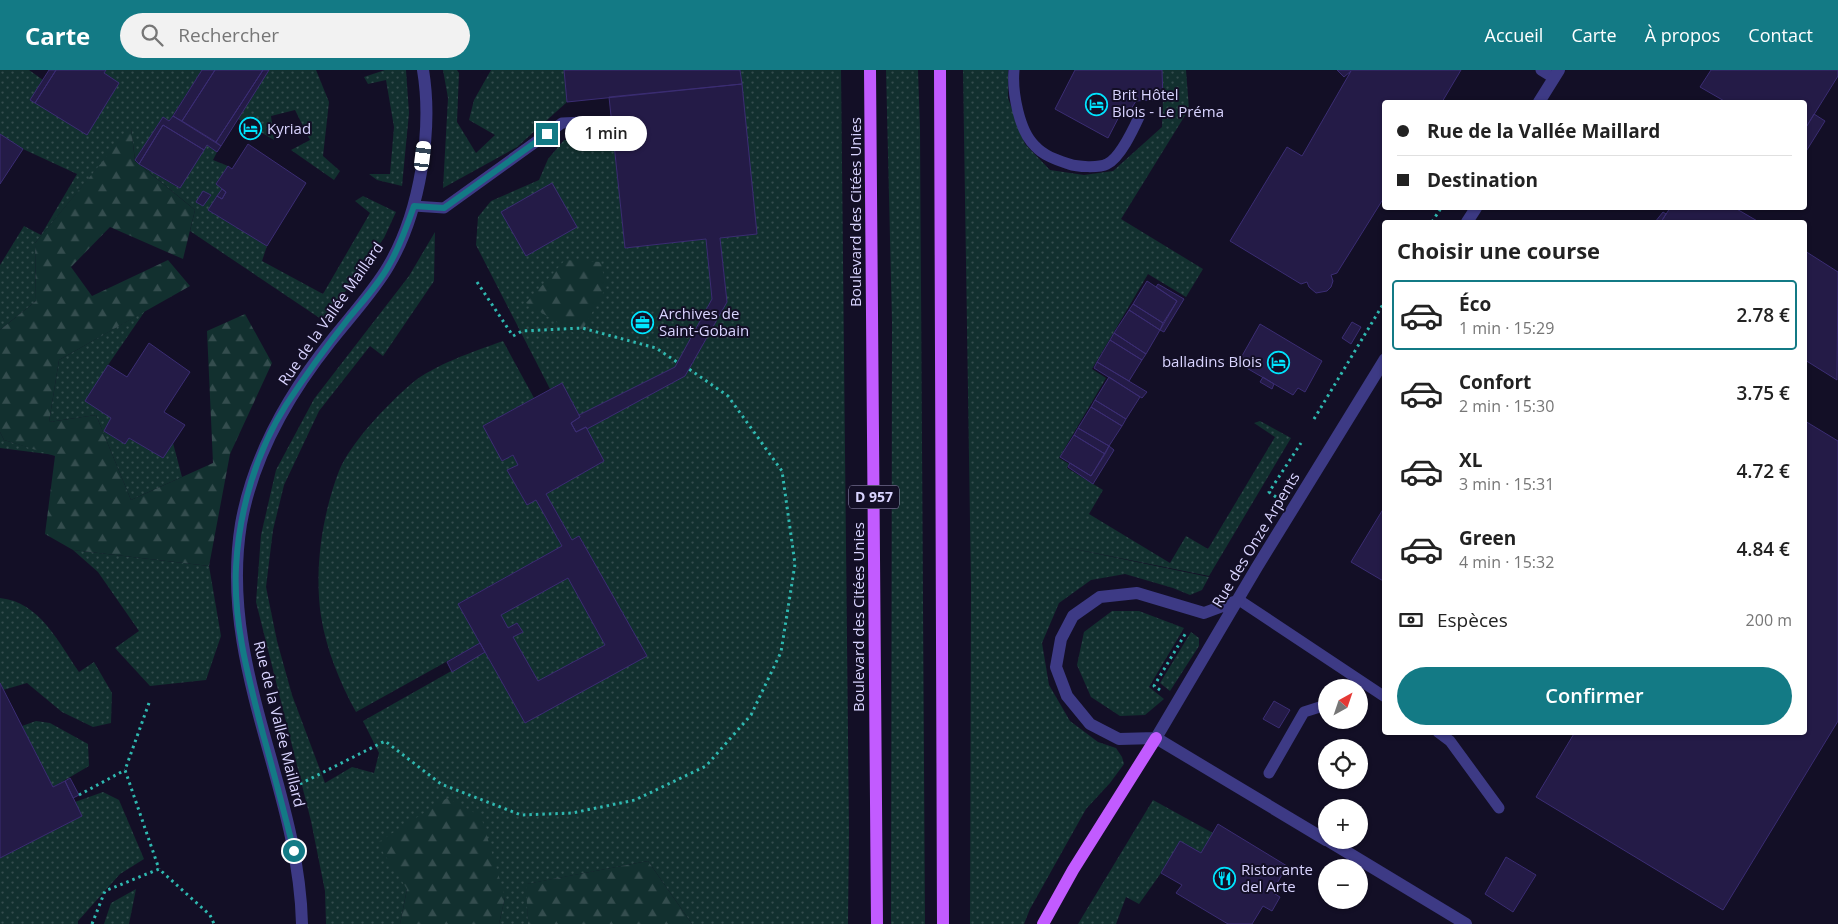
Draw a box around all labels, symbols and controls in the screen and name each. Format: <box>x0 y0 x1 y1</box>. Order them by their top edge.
search box <box>120 13 470 58</box>
text: Carte <box>25 19 90 52</box>
icon: search <box>138 21 166 49</box>
text: Rechercher <box>178 22 279 48</box>
text: Accueil <box>1485 23 1543 47</box>
text: Carte <box>1571 23 1617 47</box>
text: À propos <box>1645 23 1720 47</box>
text: Contact <box>1748 23 1813 47</box>
place label: Brit Hôtel Blois - Le Préma <box>1112 84 1224 121</box>
hotel icon: Brit Hôtel Blois - Le Préma <box>1084 92 1108 116</box>
callout: 1 min <box>564 116 647 152</box>
hotel icon: Kyriad <box>239 117 263 141</box>
street label: Boulevard des Citées Unies <box>845 117 865 307</box>
place label: Kyriad <box>267 118 311 138</box>
text: Rue de la Vallée Maillard <box>1427 118 1660 144</box>
text: 1 min <box>584 122 628 144</box>
route end <box>536 123 558 145</box>
car <box>413 140 432 172</box>
text: Destination <box>1427 167 1538 193</box>
text: Choisir une course <box>1397 235 1600 265</box>
street label: Rue de la Vallée Maillard <box>273 238 387 389</box>
text: Éco <box>1459 291 1491 317</box>
icon: car <box>1399 293 1444 338</box>
text: 2.78 € <box>1736 302 1790 328</box>
place label: Archives de Saint-Gobain <box>659 303 749 340</box>
office icon: Archives de Saint-Gobain <box>631 311 655 335</box>
text: 1 min · 15:29 <box>1459 317 1554 339</box>
hotel icon: balladins Blois <box>1266 350 1290 374</box>
place label: balladins Blois <box>1162 351 1262 371</box>
text: Confort <box>1459 369 1531 395</box>
icon: car <box>1399 371 1444 416</box>
text: 3.75 € <box>1736 380 1790 406</box>
text: 2 min · 15:30 <box>1459 395 1554 417</box>
text: XL <box>1459 447 1482 473</box>
icon: car <box>1399 449 1444 494</box>
text: 4.72 € <box>1736 458 1790 484</box>
street label: Rue des Onze Arpents <box>1207 468 1304 611</box>
text: 3 min · 15:31 <box>1459 473 1554 495</box>
road number: D 957 <box>849 486 899 508</box>
street label: Boulevard des Citées Unies <box>848 522 868 712</box>
text: Green <box>1459 525 1516 551</box>
icon: car <box>1399 527 1444 572</box>
text: 4.84 € <box>1736 536 1790 562</box>
text: 4 min · 15:32 <box>1459 551 1554 573</box>
icon: cash <box>1397 606 1425 634</box>
text: Espèces <box>1437 607 1508 633</box>
text: 200 m <box>1746 609 1792 631</box>
street label: Rue de la Vallée Maillard <box>250 639 310 809</box>
button: Confirmer <box>1397 667 1792 725</box>
north arrow <box>1318 679 1368 729</box>
map controls <box>1318 679 1368 909</box>
button: locate <box>1318 739 1368 789</box>
button: + <box>1318 799 1368 849</box>
route start <box>283 840 305 862</box>
place label: Ristorante del Arte <box>1241 859 1313 896</box>
button: − <box>1318 859 1368 909</box>
restaurant icon: Ristorante del Arte <box>1213 867 1237 891</box>

